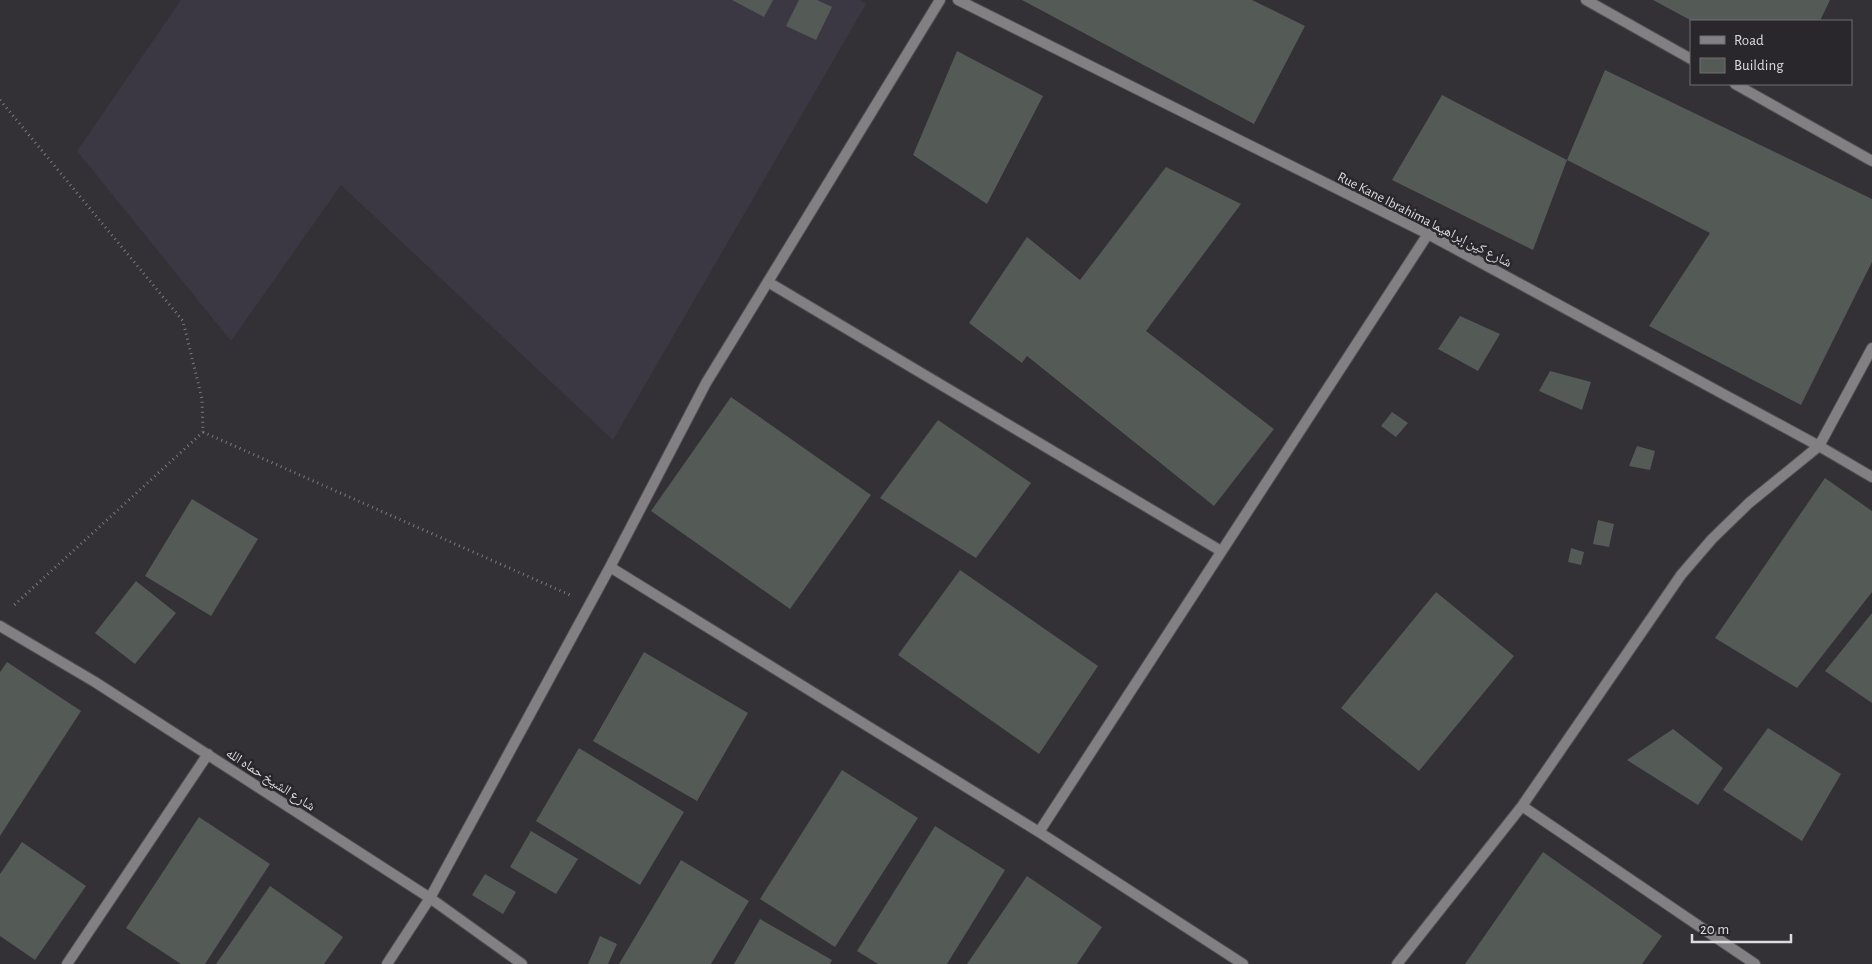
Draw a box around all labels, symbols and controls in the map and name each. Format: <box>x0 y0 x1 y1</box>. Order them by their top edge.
legend <box>1690 20 1852 85</box>
text: Road <box>1734 33 1764 48</box>
text: Building <box>1734 58 1784 73</box>
street label: Rue Kane Ibrahima شارع كين إبراهيما <box>1334 170 1514 272</box>
street label: شارع الشيخ حماه الله <box>222 746 318 816</box>
scale bar <box>1692 912 1791 944</box>
text: 20 m <box>1700 922 1729 937</box>

